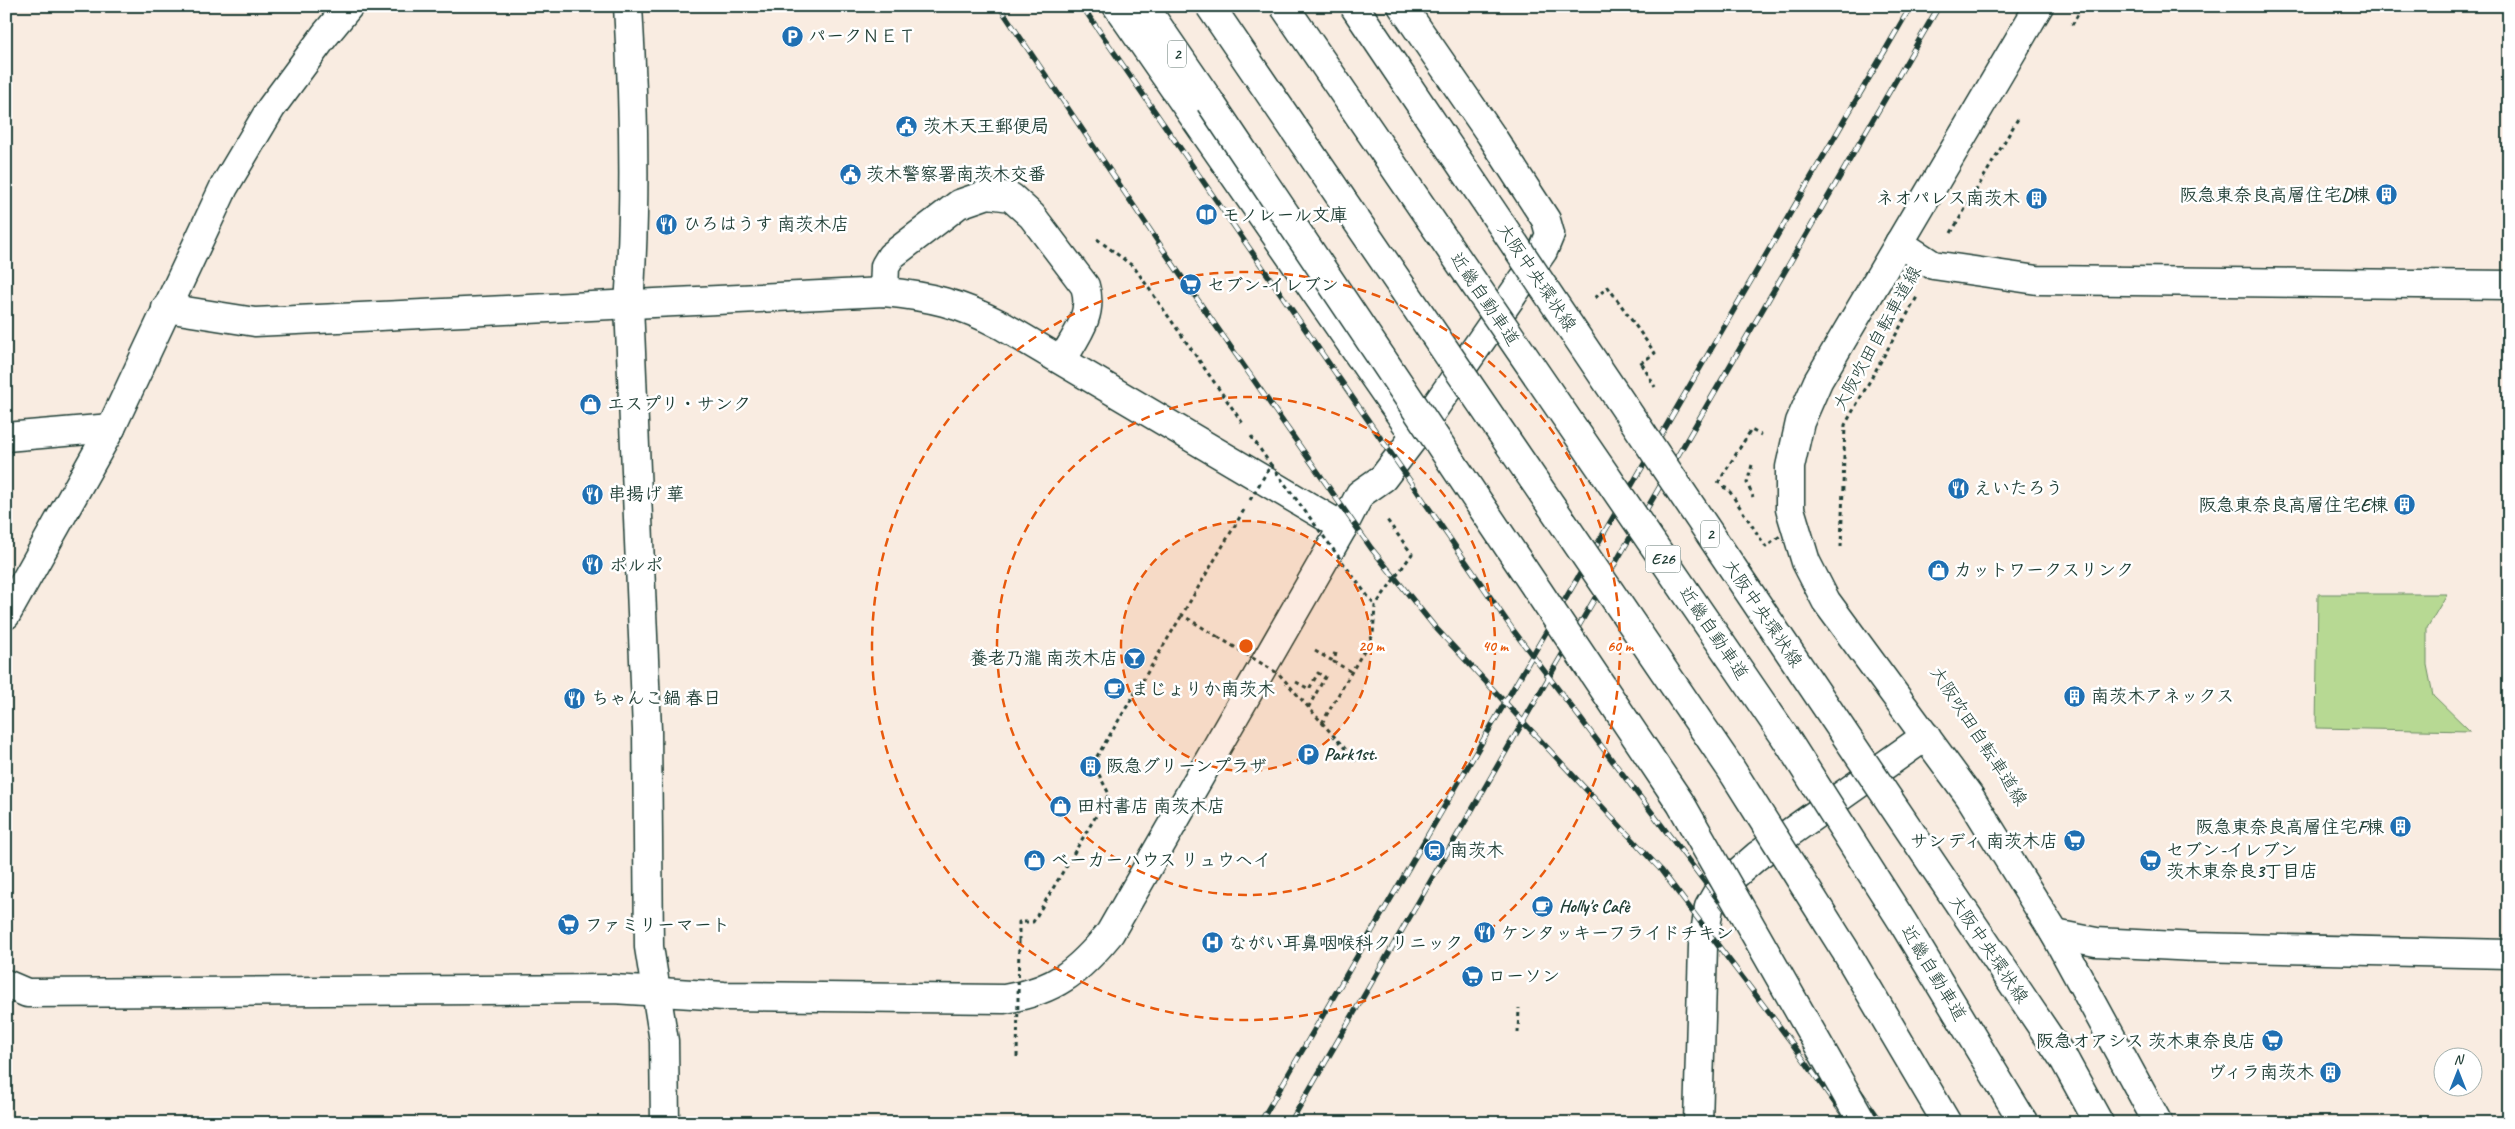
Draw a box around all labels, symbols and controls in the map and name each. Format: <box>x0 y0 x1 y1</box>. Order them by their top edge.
parking icon: パークＮＥＴ <box>780 24 804 48</box>
place label: パークＮＥＴ <box>808 25 916 47</box>
road number: 2 <box>1168 41 1186 68</box>
public building icon: 茨木天王郵便局 <box>895 114 919 138</box>
place label: 茨木天王郵便局 <box>923 115 1049 137</box>
public building icon: 茨木警察署南茨木交番 <box>838 162 862 186</box>
place label: 茨木警察署南茨木交番 <box>866 163 1046 185</box>
building icon: 阪急東奈良高層住宅D棟 <box>2374 183 2398 207</box>
place label: 阪急東奈良高層住宅D棟 <box>2179 184 2370 206</box>
building icon: ネオパレス南茨木 <box>2024 186 2048 210</box>
place label: ネオパレス南茨木 <box>1876 187 2020 209</box>
library icon: モノレール文庫 <box>1194 203 1218 227</box>
place label: モノレール文庫 <box>1222 204 1348 226</box>
restaurant icon: ひろはうす 南茨木店 <box>655 212 679 236</box>
place label: ひろはうす 南茨木店 <box>683 213 849 235</box>
street label: 大阪中央環状線 <box>1493 219 1581 335</box>
street label: 近畿自動車道 <box>1446 248 1524 350</box>
street label: 大阪吹田自転車道線 <box>1828 262 1926 414</box>
supermarket icon: セブン-イレブン <box>1179 273 1203 297</box>
place label: セブン-イレブン <box>1207 274 1339 296</box>
shop icon: エスプリ・サンク <box>579 392 603 416</box>
place label: エスプリ・サンク <box>607 393 751 415</box>
restaurant icon: えいたろう <box>1946 476 1970 500</box>
place label: えいたろう <box>1974 477 2063 499</box>
restaurant icon: 串揚げ 華 <box>580 482 604 506</box>
place label: 串揚げ 華 <box>608 483 684 505</box>
building icon: 阪急東奈良高層住宅E棟 <box>2392 493 2416 517</box>
place label: 阪急東奈良高層住宅E棟 <box>2198 494 2388 516</box>
road number: 2 <box>1701 520 1719 548</box>
road number: E26 <box>1646 546 1680 572</box>
restaurant icon: ポルポ <box>581 553 605 577</box>
place label: ポルポ <box>609 554 663 576</box>
street label: 大阪中央環状線 <box>1719 555 1807 671</box>
shop icon: カットワークスリンク <box>1926 558 1950 582</box>
place label: カットワークスリンク <box>1954 559 2134 581</box>
street label: 近畿自動車道 <box>1675 582 1753 684</box>
centre of rings <box>1237 637 1255 655</box>
text: 20 m <box>1358 637 1385 656</box>
text: 40 m <box>1482 637 1509 656</box>
text: 60 m <box>1607 637 1634 656</box>
bar icon: 養老乃瀧 南茨木店 <box>1122 646 1146 670</box>
place label: 養老乃瀧 南茨木店 <box>970 647 1118 669</box>
street label: 大阪吹田自転車道線 <box>1926 662 2032 810</box>
cafe icon: まじょりか南茨木 <box>1103 677 1127 701</box>
place label: まじょりか南茨木 <box>1131 678 1275 700</box>
building icon: 南茨木アネックス <box>2063 684 2087 708</box>
place label: 南茨木アネックス <box>2091 685 2234 707</box>
restaurant icon: ちゃんこ鍋 春日 <box>563 686 587 710</box>
place label: ちゃんこ鍋 春日 <box>591 687 721 709</box>
parking icon: Park1st. <box>1296 742 1320 766</box>
place label: Park1st. <box>1324 743 1377 765</box>
building icon: 阪急グリーンプラザ <box>1078 754 1102 778</box>
place label: 阪急グリーンプラザ <box>1106 755 1267 777</box>
shop icon: 田村書店 南茨木店 <box>1049 794 1073 818</box>
place label: 田村書店 南茨木店 <box>1077 795 1225 817</box>
building icon: 阪急東奈良高層住宅F棟 <box>2388 815 2412 839</box>
place label: 阪急東奈良高層住宅F棟 <box>2196 816 2384 838</box>
supermarket icon: サンディ 南茨木店 <box>2062 829 2086 853</box>
place label: サンディ 南茨木店 <box>1910 830 2058 852</box>
station icon: 南茨木 <box>1422 838 1446 862</box>
place label: 南茨木 <box>1450 839 1504 861</box>
place label: セブン-イレブン 茨木東奈良3丁目店 <box>2166 839 2318 882</box>
shop icon: ベーカーハウス リュウヘイ <box>1023 848 1047 872</box>
supermarket icon: セブン-イレブン 茨木東奈良3丁目店 <box>2138 848 2162 872</box>
place label: ベーカーハウス リュウヘイ <box>1051 849 1271 871</box>
street label: 大阪中央環状線 <box>1945 891 2033 1007</box>
cafe icon: Holly's Cafè <box>1531 894 1555 918</box>
place label: Holly's Cafè <box>1559 895 1631 917</box>
supermarket icon: ファミリーマート <box>557 913 581 937</box>
place label: ファミリーマート <box>585 914 730 936</box>
restaurant icon: ケンタッキーフライドチキン <box>1473 921 1497 945</box>
street label: 近畿自動車道 <box>1897 921 1971 1025</box>
place label: ケンタッキーフライドチキン <box>1501 922 1734 944</box>
hospital icon: ながい耳鼻咽喉科クリニック <box>1201 931 1225 955</box>
place label: ながい耳鼻咽喉科クリニック <box>1229 932 1463 954</box>
supermarket icon: ローソン <box>1460 964 1484 988</box>
place label: ローソン <box>1488 965 1560 987</box>
supermarket icon: 阪急オアシス 茨木東奈良店 <box>2260 1029 2284 1053</box>
place label: 阪急オアシス 茨木東奈良店 <box>2036 1030 2256 1052</box>
north arrow <box>2432 1046 2482 1096</box>
text: N <box>2454 1051 2465 1068</box>
building icon: ヴィラ南茨木 <box>2318 1060 2342 1084</box>
place label: ヴィラ南茨木 <box>2208 1061 2314 1083</box>

